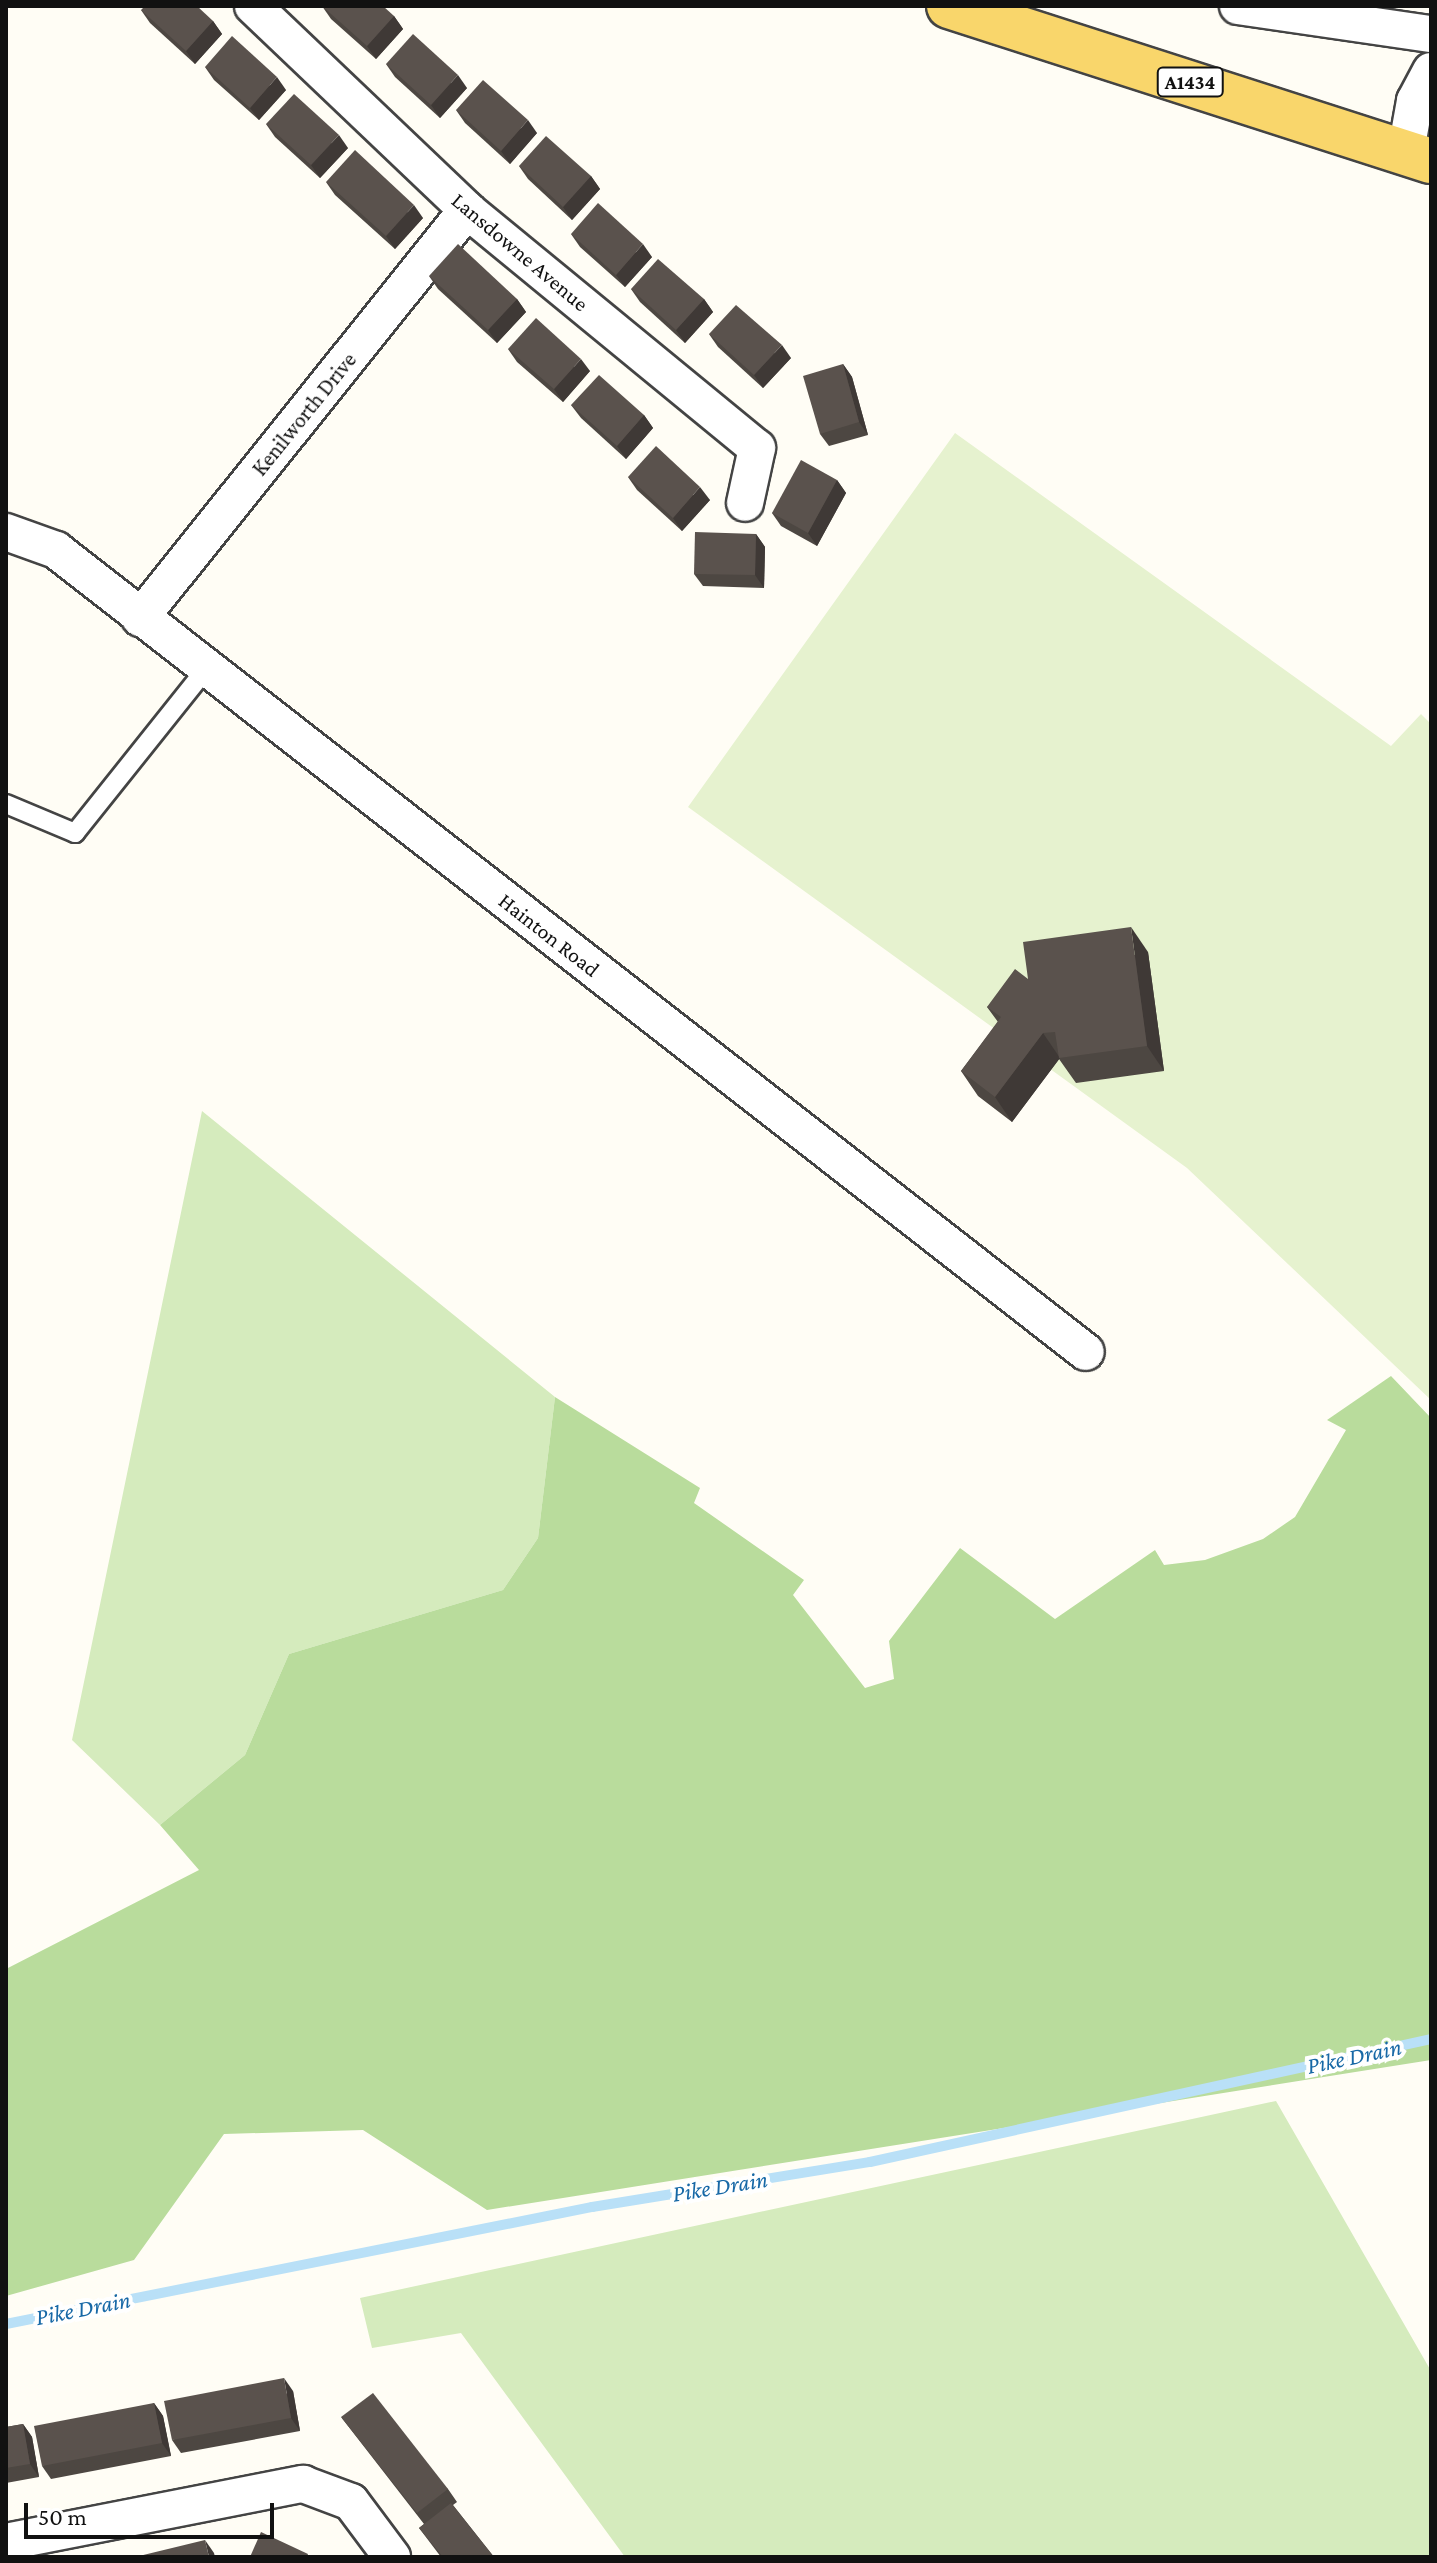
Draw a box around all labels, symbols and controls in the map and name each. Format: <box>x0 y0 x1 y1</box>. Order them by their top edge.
road number: A1434 <box>1156 66 1224 98</box>
street label: Lansdowne Avenue <box>446 187 594 317</box>
street label: Kenilworth Drive <box>246 347 362 481</box>
street label: Hainton Road <box>493 887 605 983</box>
water label: Pike Drain <box>1304 2032 1404 2080</box>
water label: Pike Drain <box>670 2164 770 2208</box>
water label: Pike Drain <box>33 2285 133 2331</box>
scale bar <box>28 2487 278 2537</box>
text: 50 m <box>38 2503 87 2530</box>

